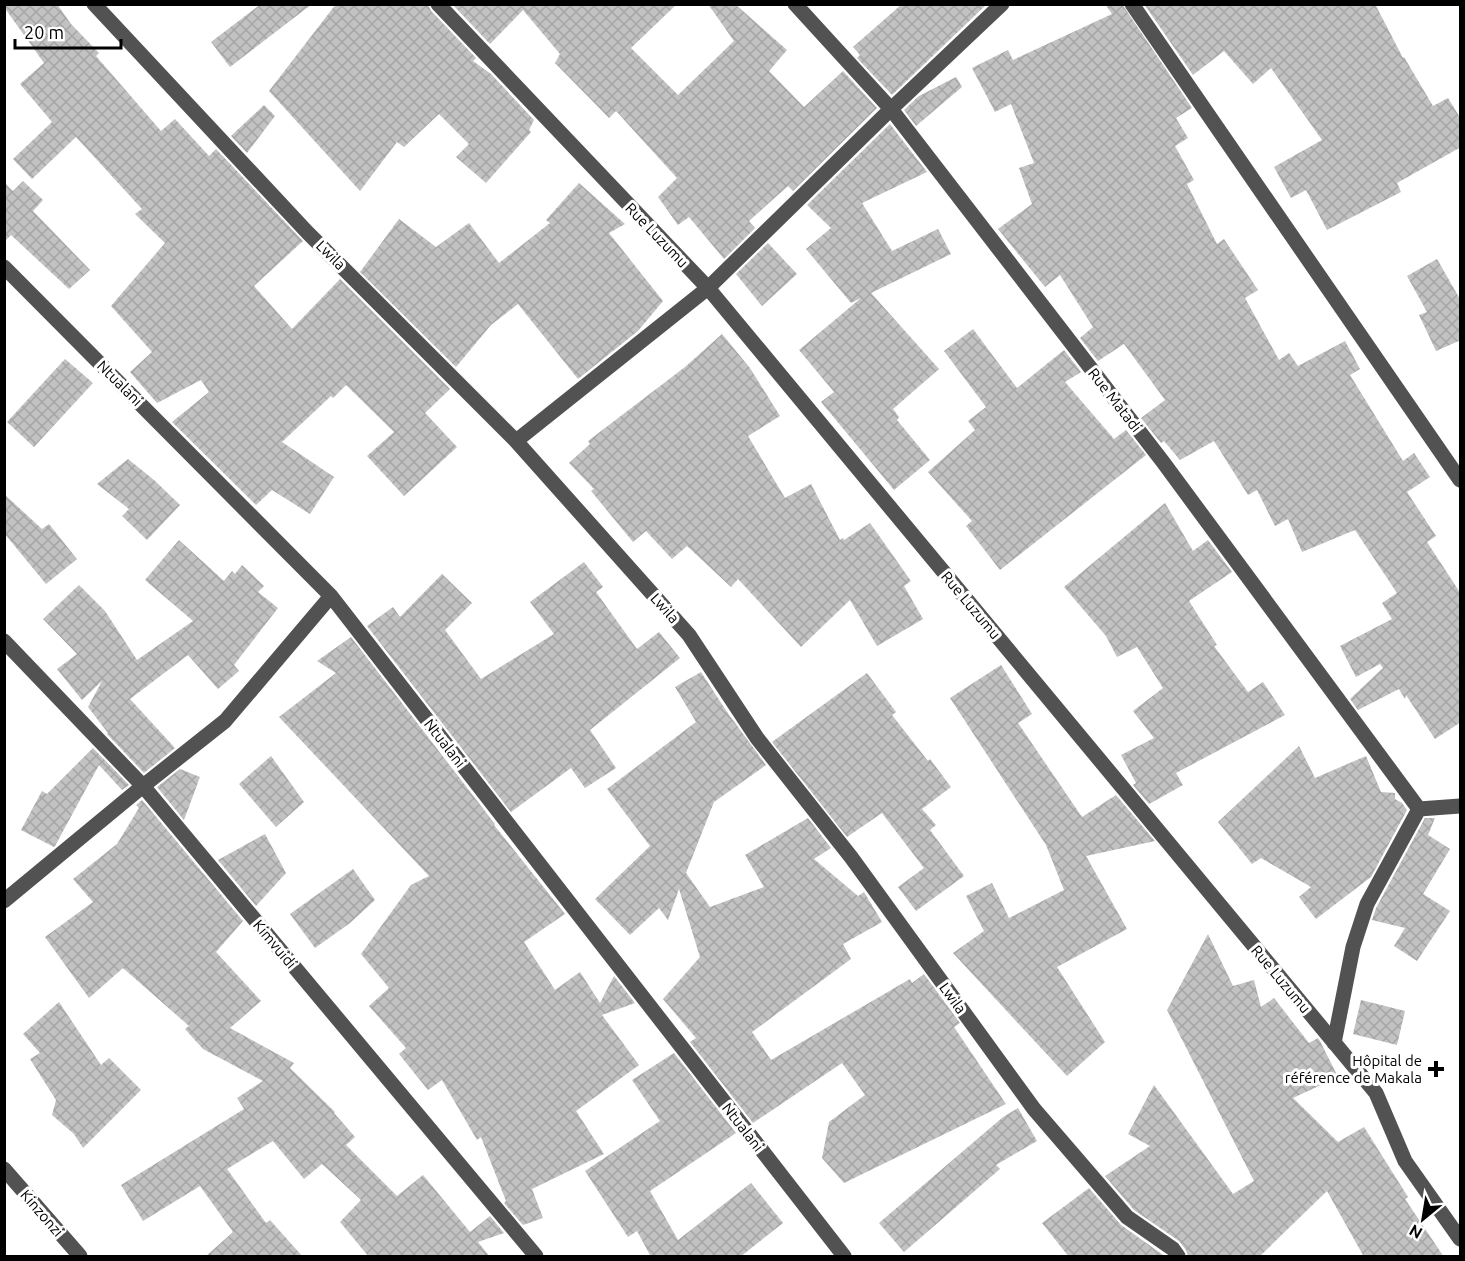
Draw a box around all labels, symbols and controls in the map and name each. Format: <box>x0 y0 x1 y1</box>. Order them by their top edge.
scale bar <box>15 12 122 50</box>
text: 20 m <box>24 22 64 42</box>
street label: Rue Luzumu <box>622 199 692 271</box>
street label: Lwila <box>313 237 349 273</box>
street label: Ntualani <box>94 357 146 409</box>
street label: Rue Matadi <box>1085 365 1145 435</box>
street label: Rue Luzumu <box>938 568 1004 642</box>
street label: Lwila <box>647 590 683 626</box>
street label: Ntualani <box>421 715 469 771</box>
street label: Kimvuidi <box>250 916 300 972</box>
street label: Rue Luzumu <box>1248 942 1314 1016</box>
street label: Lwila <box>936 979 970 1017</box>
place label: Hôpital de référence de Makala <box>1285 1052 1422 1086</box>
marker: Hôpital de référence de Makala <box>1427 1060 1445 1078</box>
street label: Ntualani <box>719 1099 767 1155</box>
street label: Kinzonzi <box>17 1186 67 1240</box>
north arrow <box>1393 1189 1453 1249</box>
text: N <box>1406 1221 1425 1243</box>

